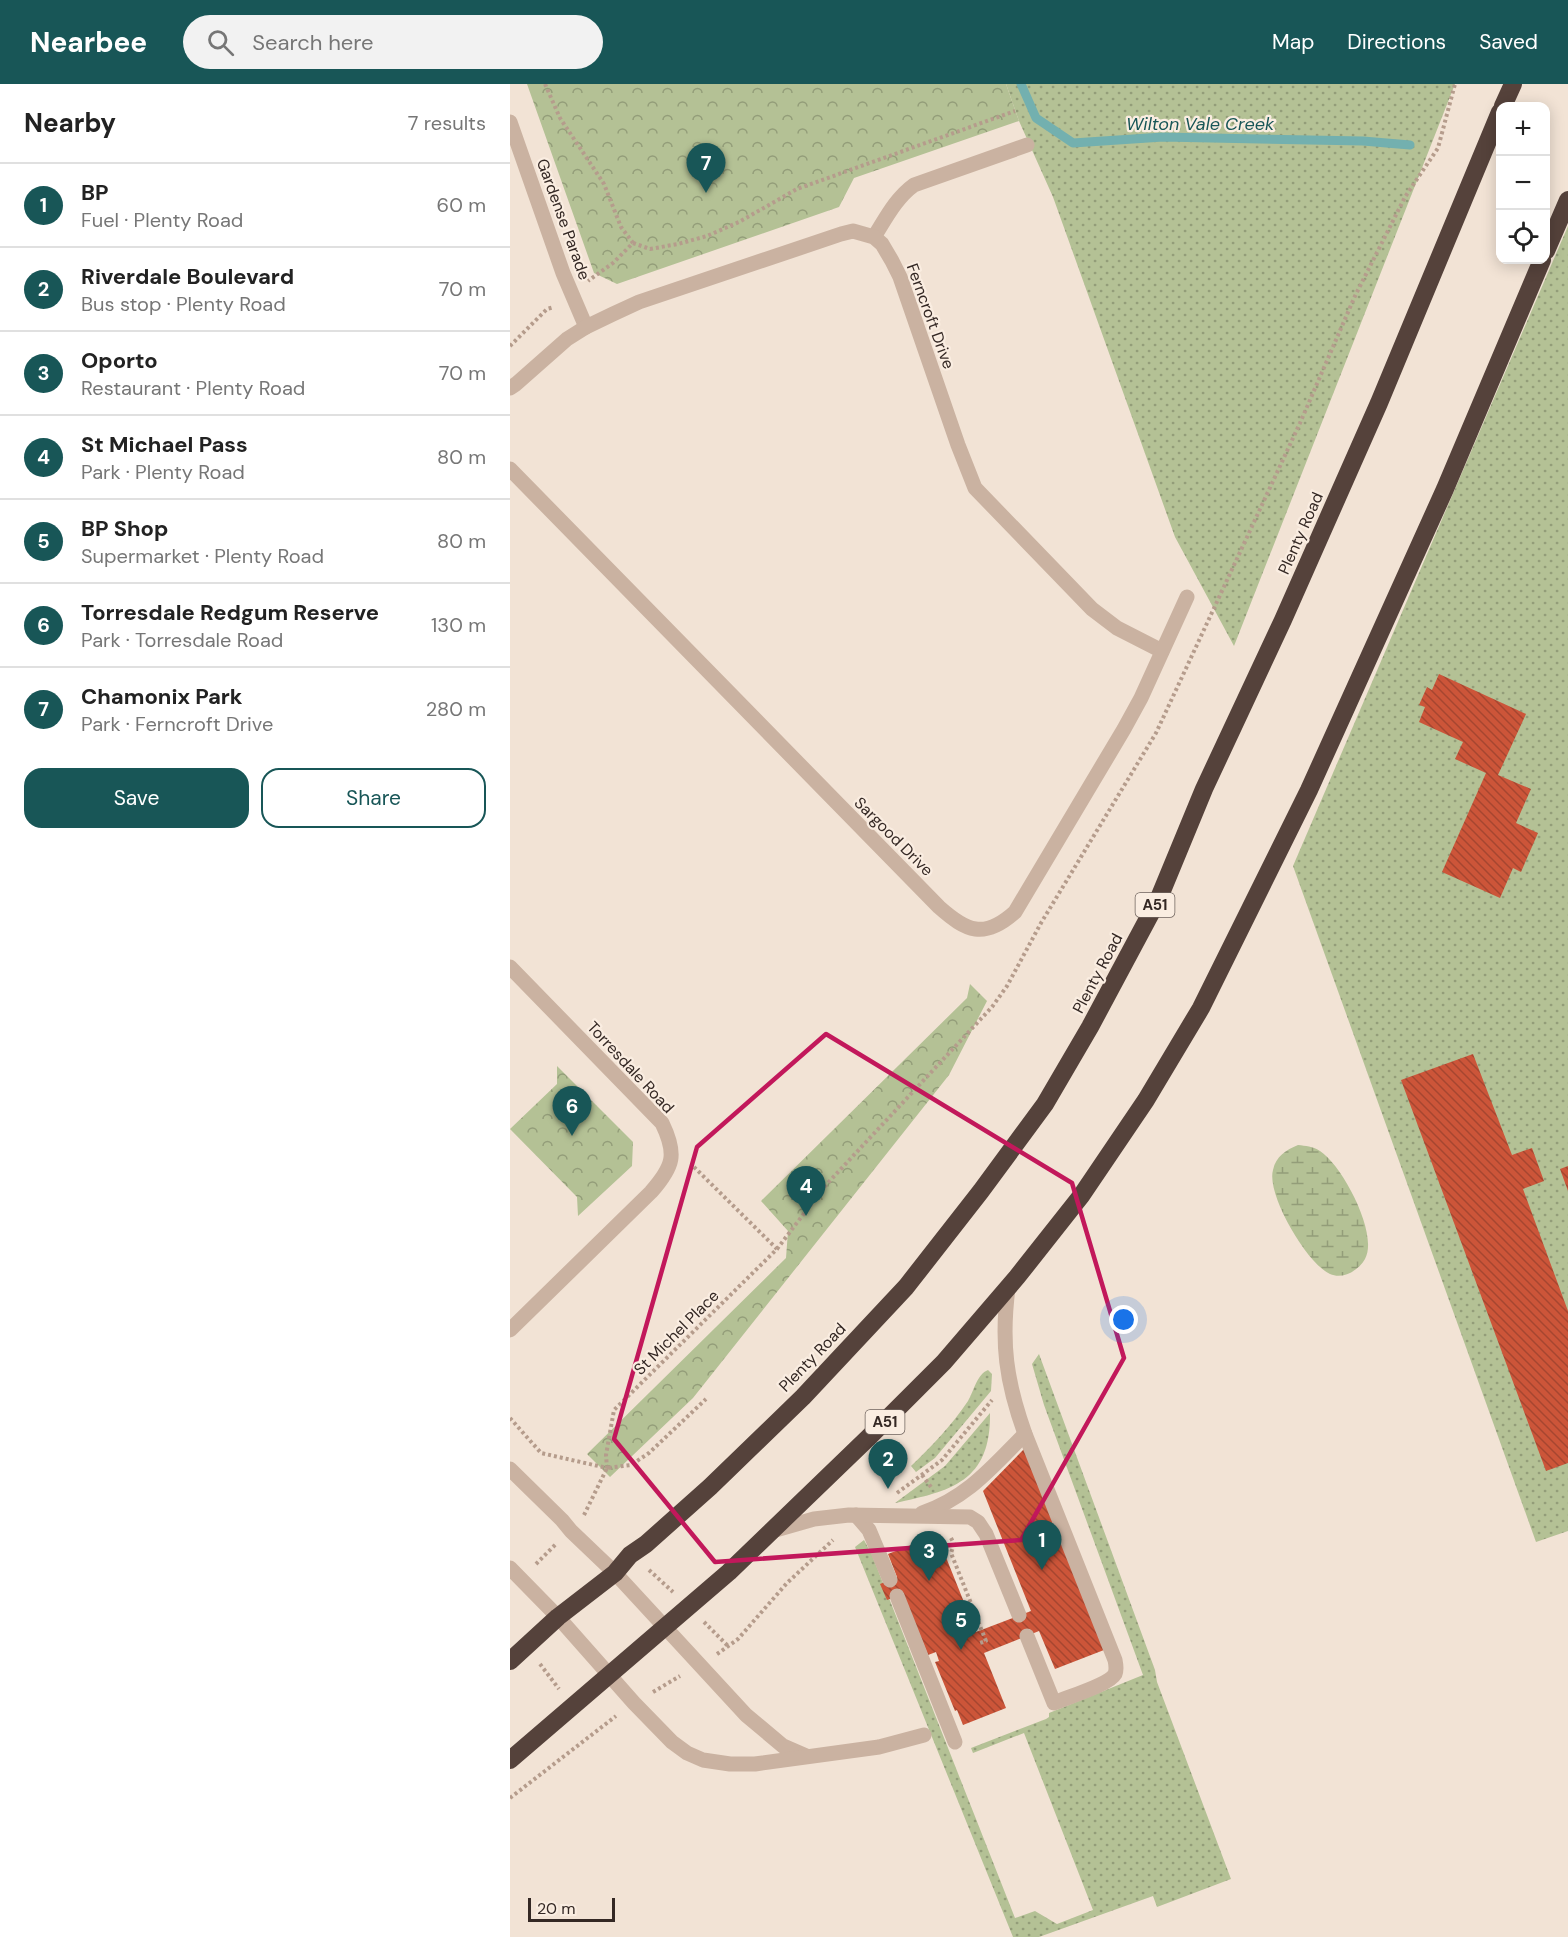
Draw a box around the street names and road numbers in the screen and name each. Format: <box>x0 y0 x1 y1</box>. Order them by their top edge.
street label: Gardense Parade <box>532 156 595 283</box>
street label: Ferncroft Drive <box>902 261 959 372</box>
street label: Plenty Road <box>1273 489 1328 578</box>
street label: Sargood Drive <box>850 792 938 880</box>
road number: A51 <box>1136 893 1174 917</box>
street label: Plenty Road <box>1068 930 1127 1017</box>
street label: Torresdale Road <box>583 1017 679 1118</box>
street label: St Michel Place <box>629 1285 723 1379</box>
street label: Plenty Road <box>774 1318 850 1396</box>
road number: A51 <box>866 1410 904 1434</box>

